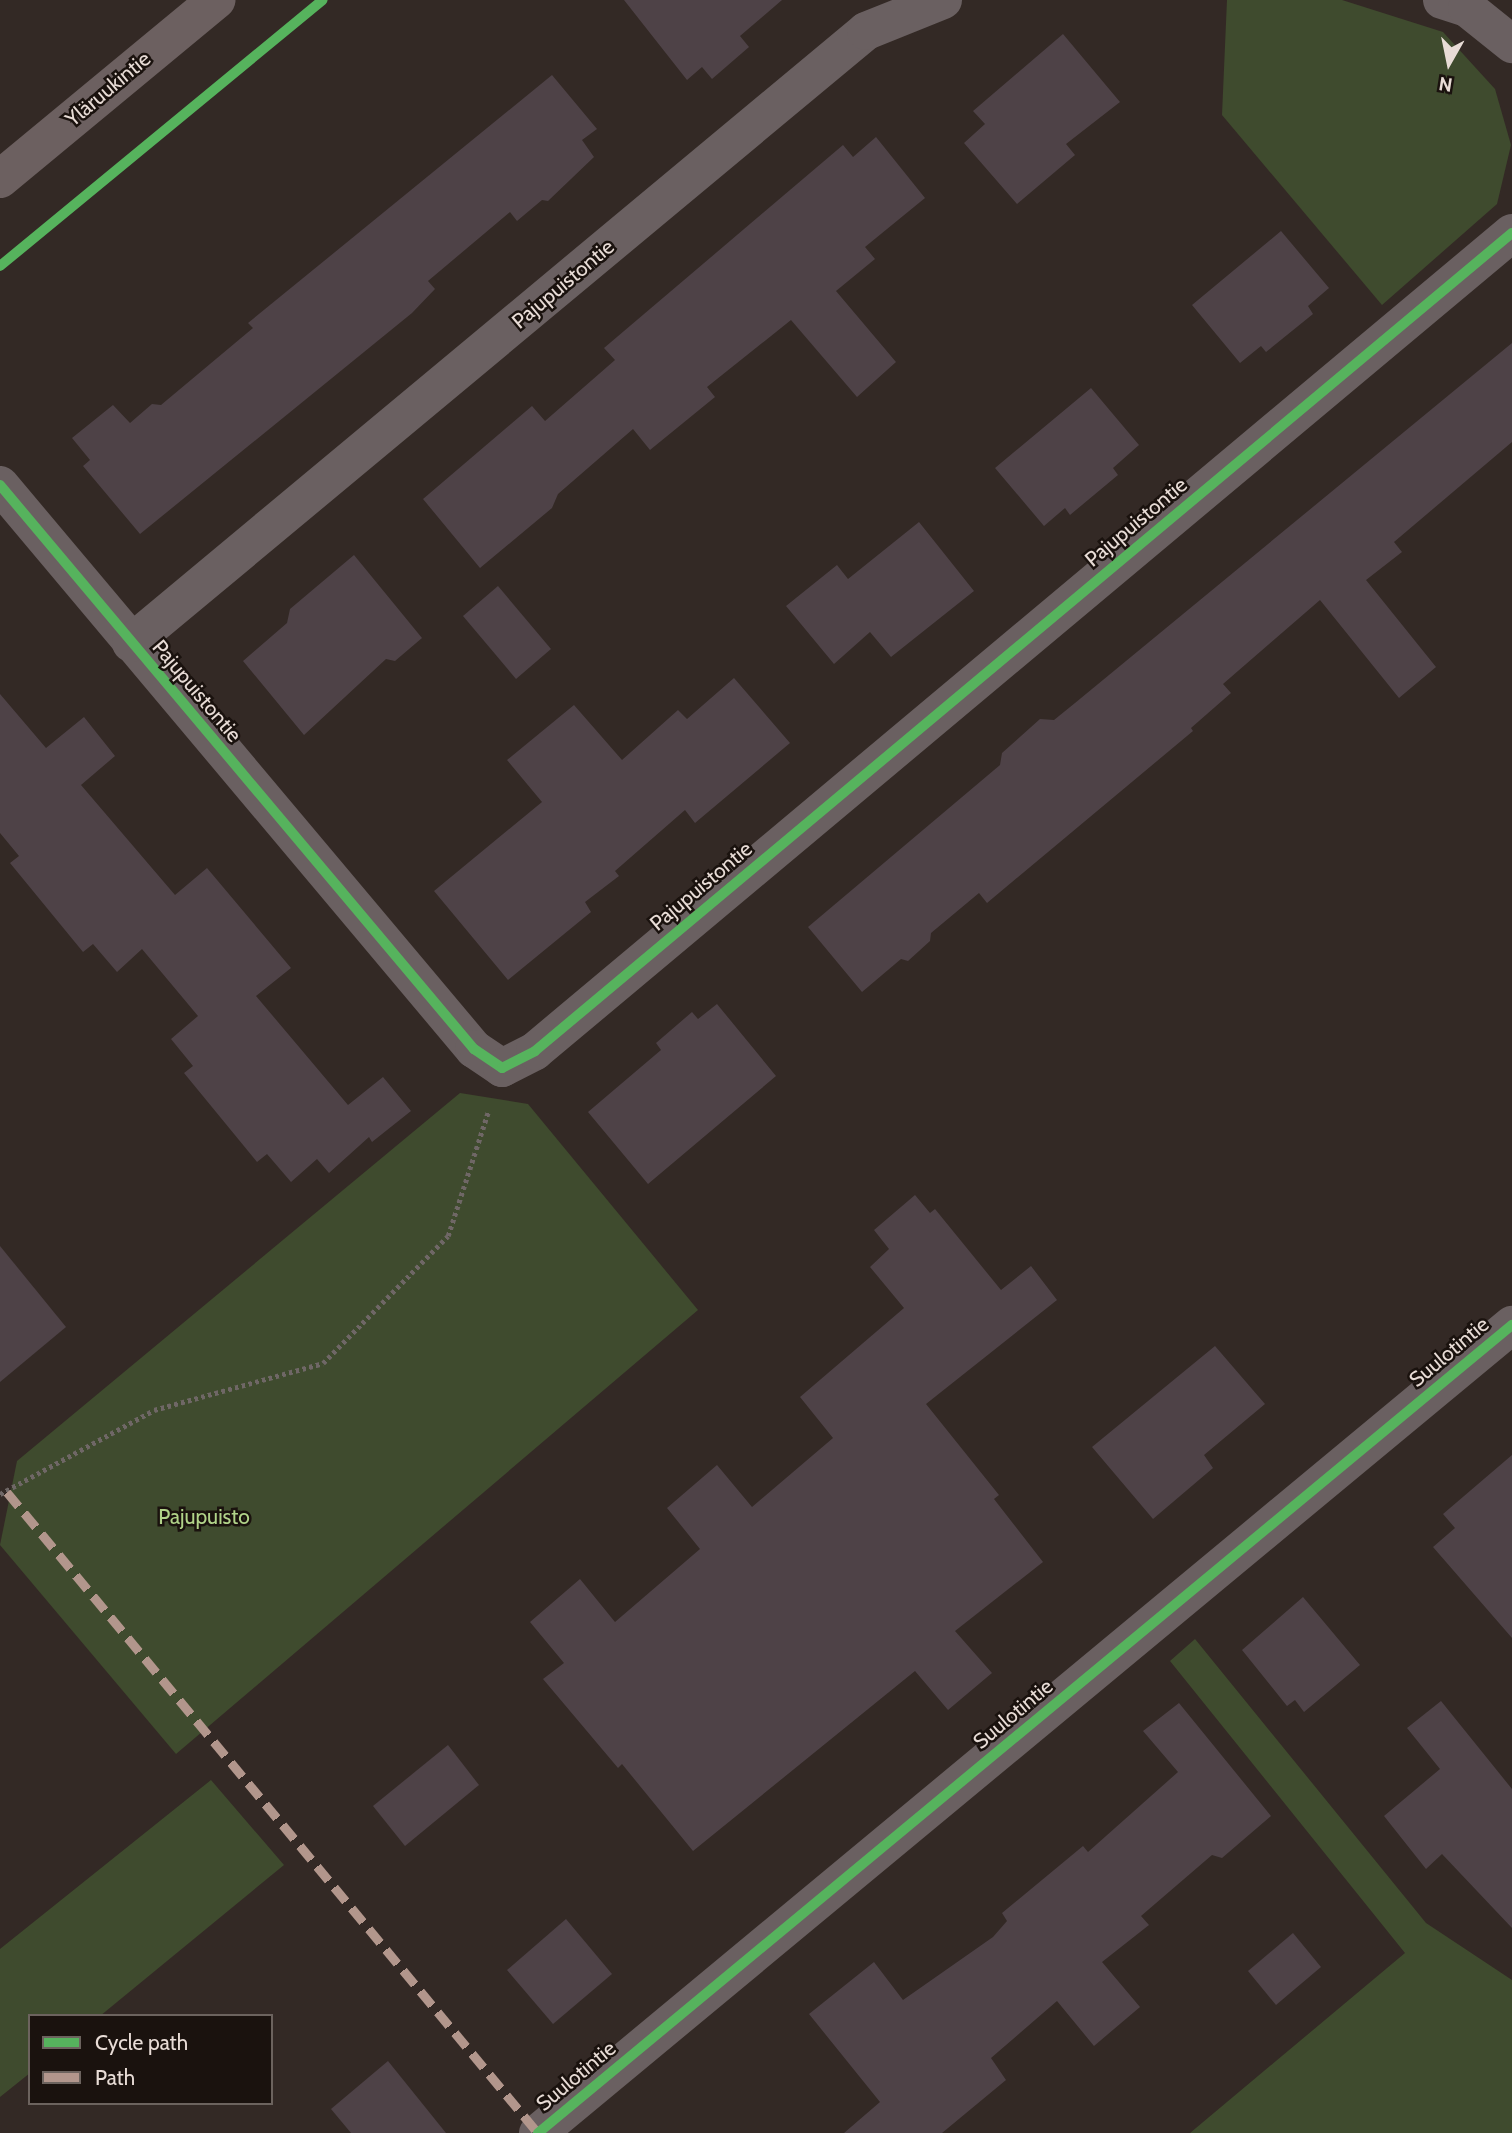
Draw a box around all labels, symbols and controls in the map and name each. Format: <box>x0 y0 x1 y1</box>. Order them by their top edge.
north arrow <box>1414 28 1484 98</box>
street label: Yläruukintie <box>60 46 156 132</box>
text: N <box>1437 72 1454 97</box>
street label: Pajupuistontie <box>507 234 619 334</box>
street label: Pajupuistontie <box>1080 472 1192 572</box>
street label: Pajupuistontie <box>147 635 247 747</box>
street label: Pajupuistontie <box>645 836 757 936</box>
street label: Suulotintie <box>1404 1312 1494 1392</box>
park label: Pajupuisto <box>158 1504 250 1530</box>
street label: Suulotintie <box>968 1674 1058 1754</box>
legend <box>28 2014 273 2105</box>
text: Cycle path <box>95 2030 188 2055</box>
street label: Suulotintie <box>531 2036 621 2116</box>
text: Path <box>95 2065 135 2090</box>

